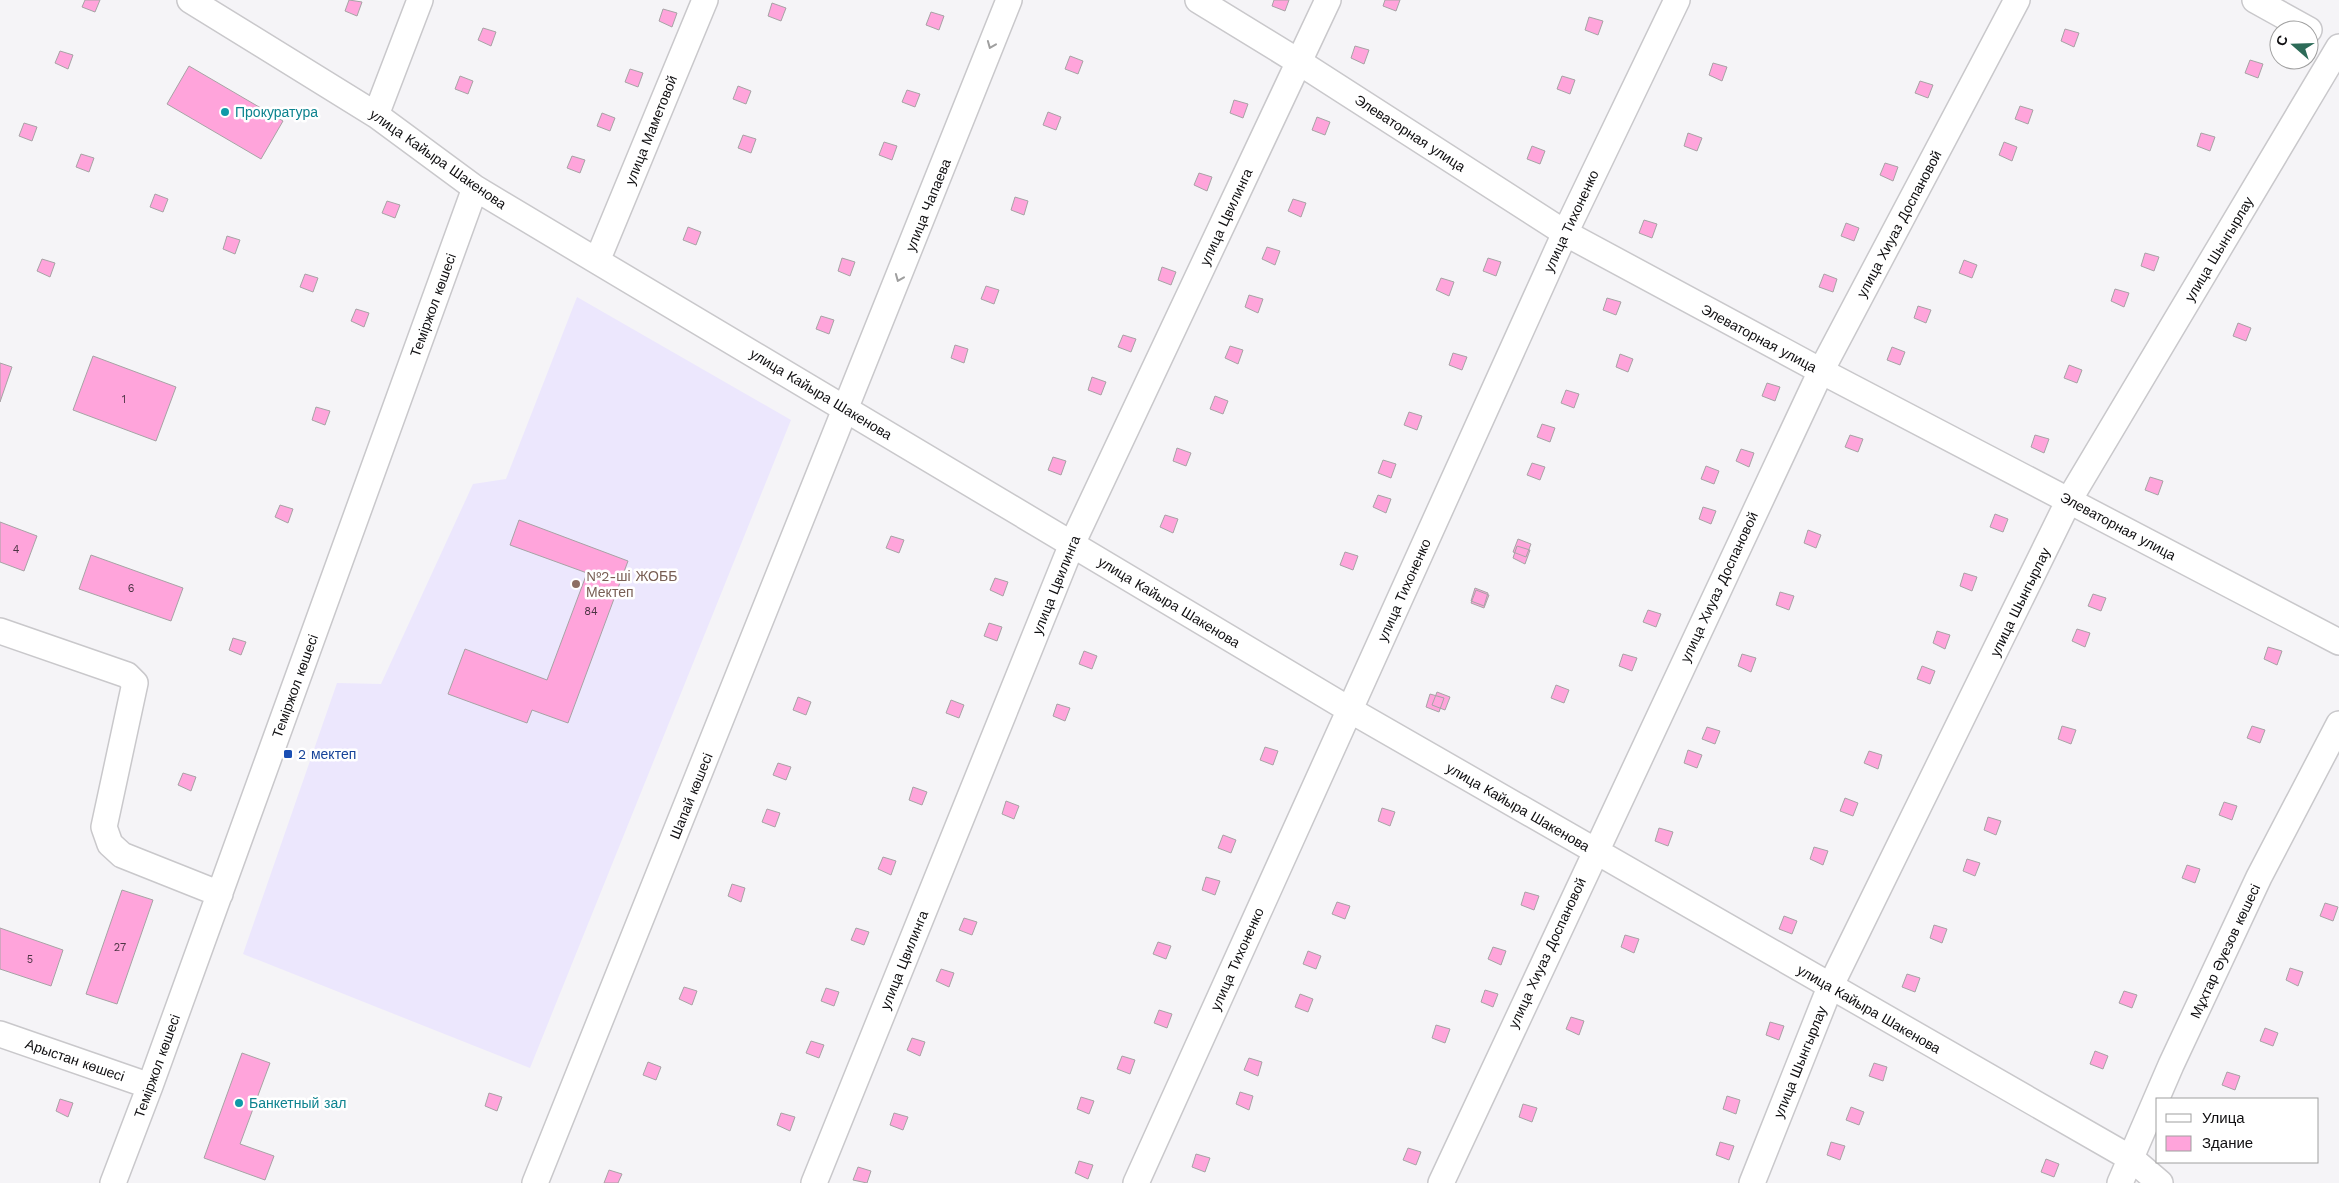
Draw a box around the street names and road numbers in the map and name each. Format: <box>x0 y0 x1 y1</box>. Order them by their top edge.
street label: улица Маметовой <box>622 73 680 187</box>
street label: Элеваторная улица <box>1352 91 1468 175</box>
street label: улица Кайыра Шакенова <box>367 106 509 212</box>
street label: улица Хиуаз Доспановой <box>1853 148 1945 300</box>
street label: улица Чапаева <box>902 156 954 254</box>
street label: улица Цвилинга <box>1197 166 1256 268</box>
street label: улица Тихоненко <box>1540 167 1602 275</box>
street label: улица Шынгырлау <box>2181 194 2257 304</box>
street label: Теміржол көшесі <box>407 251 459 359</box>
street label: Элеваторная улица <box>1699 301 1820 375</box>
street label: улица Кайыра Шакенова <box>747 345 895 443</box>
street label: Элеваторная улица <box>2058 489 2179 563</box>
street label: улица Хиуаз Доспановой <box>1677 509 1761 665</box>
street label: улица Цвилинга <box>1029 533 1083 637</box>
street label: улица Тихоненко <box>1374 536 1434 644</box>
street label: улица Шынгырлау <box>1987 545 2053 659</box>
street label: улица Кайыра Шакенова <box>1095 553 1243 651</box>
street label: Теміржол көшесі <box>269 632 321 740</box>
street label: Шапай көшесі <box>666 751 716 841</box>
street label: улица Кайыра Шакенова <box>1444 759 1593 855</box>
street label: улица Хиуаз Доспановой <box>1505 875 1589 1031</box>
street label: Мұхтар Әуезов көшесі <box>2187 881 2263 1021</box>
street label: улица Тихоненко <box>1207 905 1267 1013</box>
street label: улица Цвилинга <box>877 908 931 1012</box>
street label: улица Кайыра Шакенова <box>1795 961 1944 1057</box>
street label: улица Шынгырлау <box>1770 1004 1830 1120</box>
street label: Теміржол көшесі <box>131 1012 183 1120</box>
street label: Арыстан көшесі <box>23 1036 127 1084</box>

